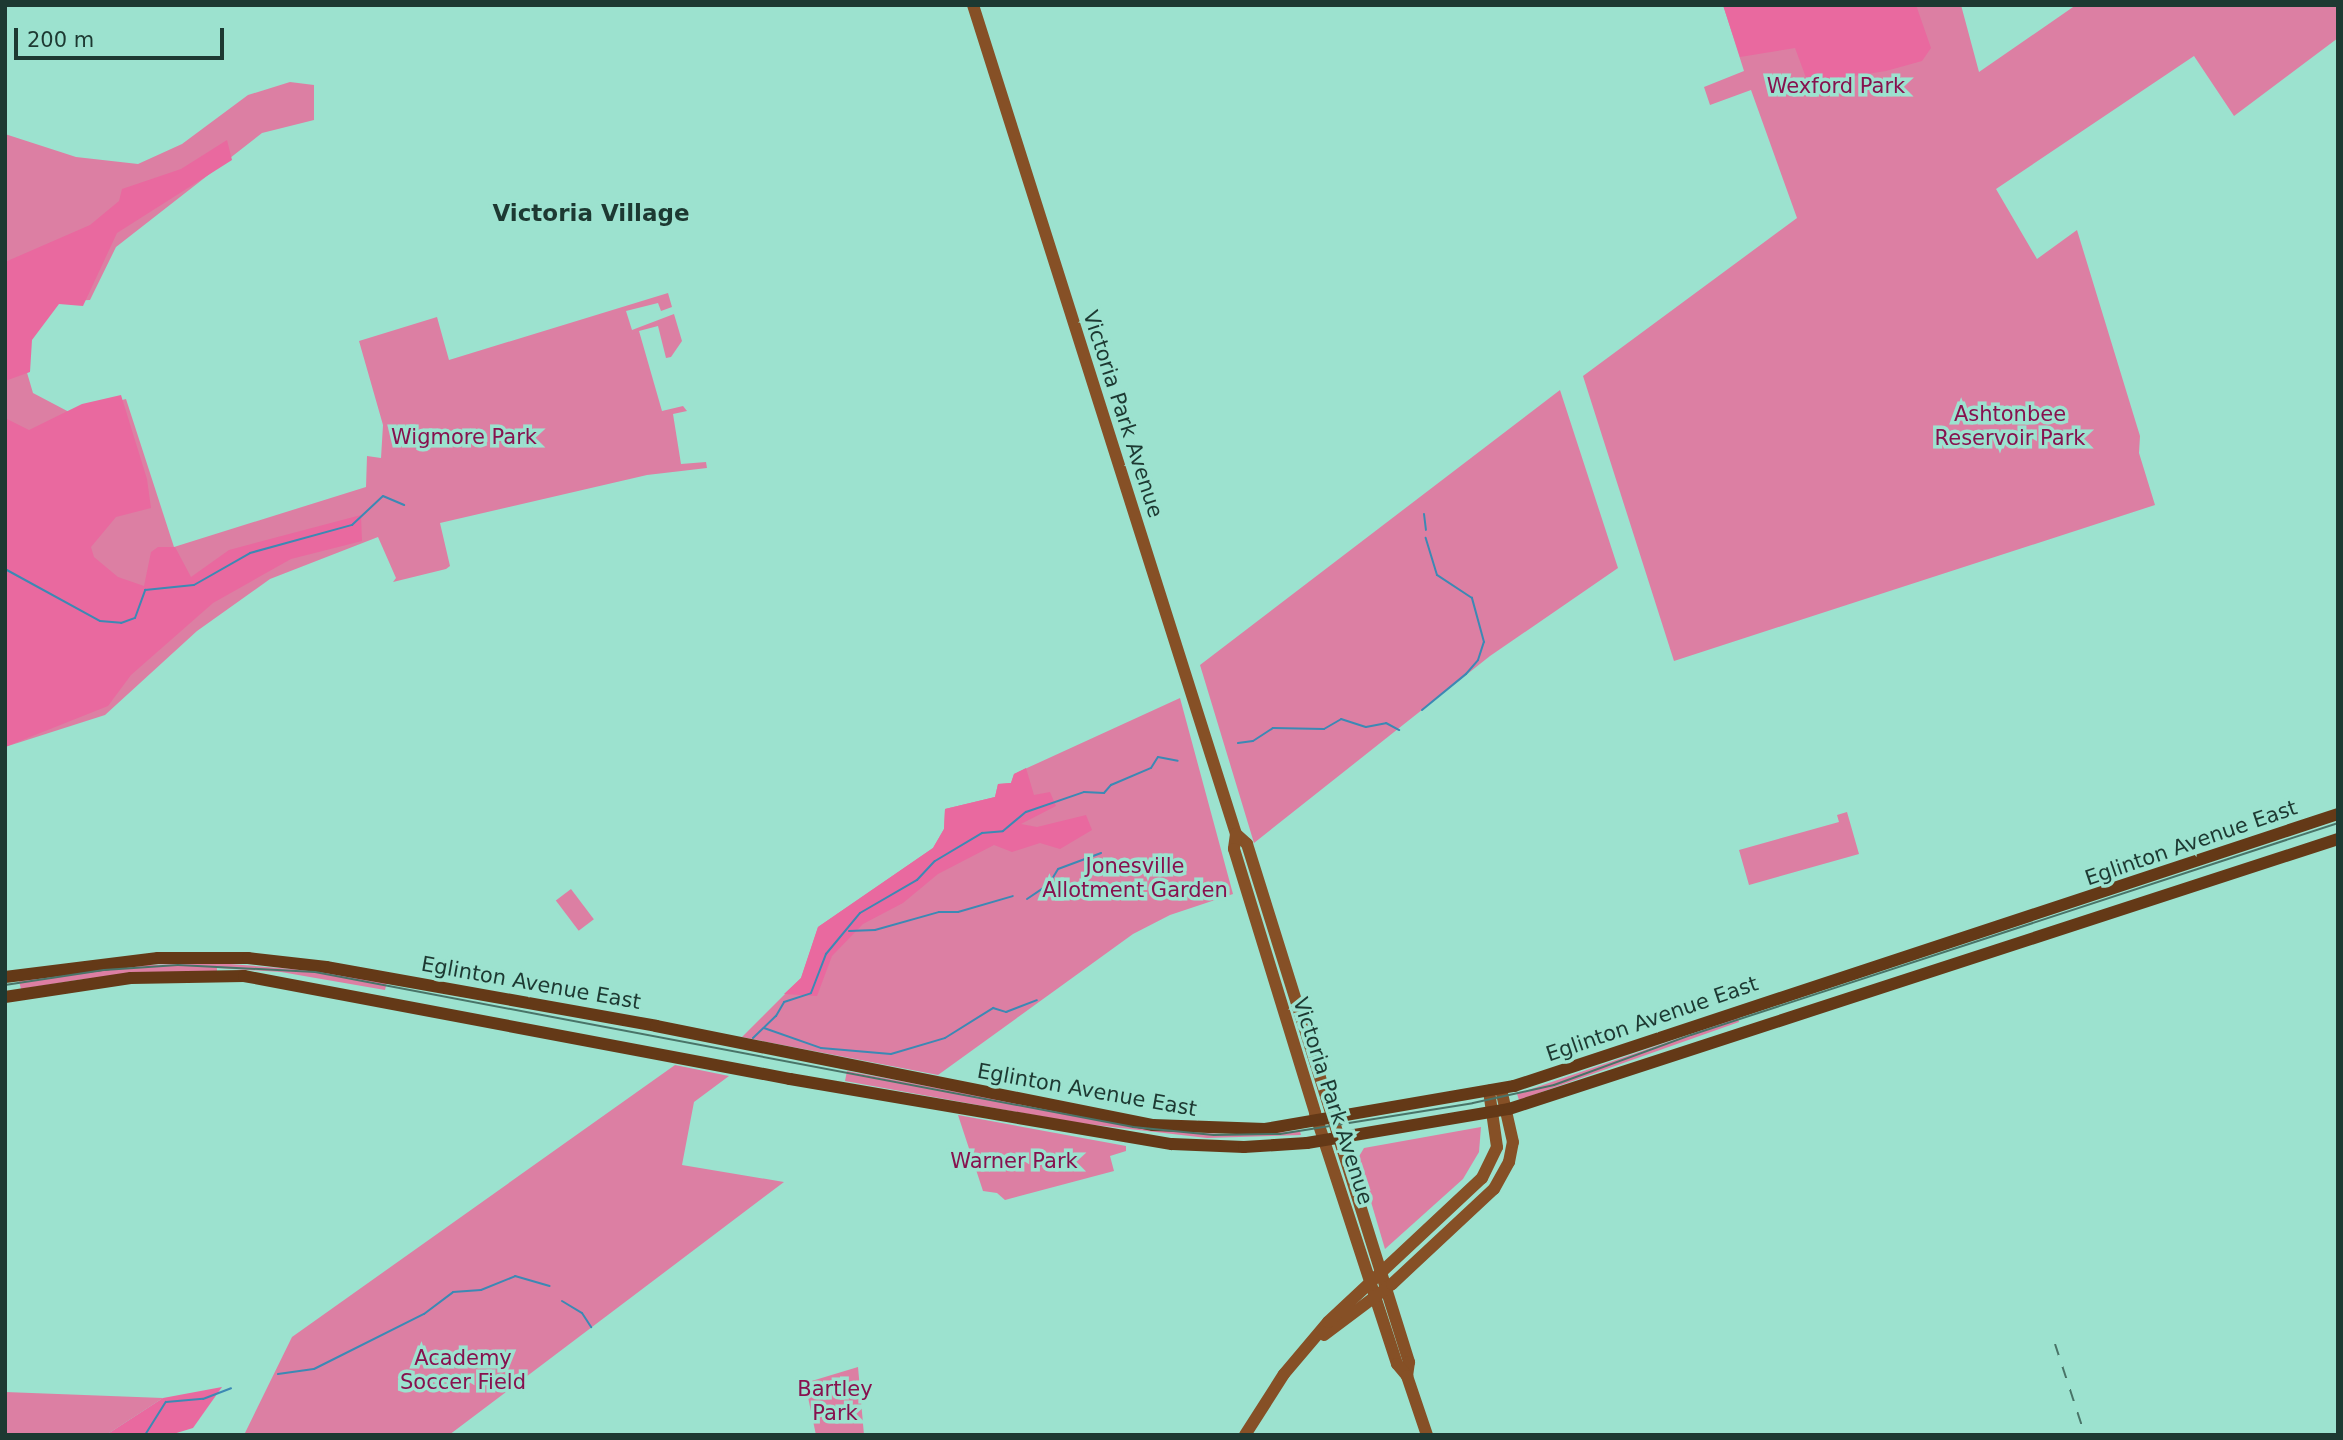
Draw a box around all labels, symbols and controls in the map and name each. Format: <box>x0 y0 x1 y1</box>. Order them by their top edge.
scale bar <box>18 14 228 58</box>
text: 200 m <box>27 28 94 52</box>
park label: Wexford Park <box>1767 73 1905 99</box>
district label: Victoria Village <box>492 199 690 227</box>
street label: Victoria Park Avenue <box>1078 307 1168 521</box>
park label: Ashtonbee Reservoir Park <box>1935 401 2085 451</box>
park label: Wigmore Park <box>391 424 537 450</box>
street label: Eglinton Avenue East <box>2082 795 2300 891</box>
park label: Jonesville Allotment Garden <box>1042 853 1228 903</box>
street label: Eglinton Avenue East <box>419 951 643 1015</box>
street label: Eglinton Avenue East <box>1543 971 1761 1067</box>
street label: Victoria Park Avenue <box>1288 994 1378 1208</box>
street label: Eglinton Avenue East <box>975 1058 1199 1122</box>
park label: Warner Park <box>950 1148 1078 1174</box>
park label: Academy Soccer Field <box>400 1345 526 1395</box>
park label: Bartley Park <box>797 1376 873 1426</box>

